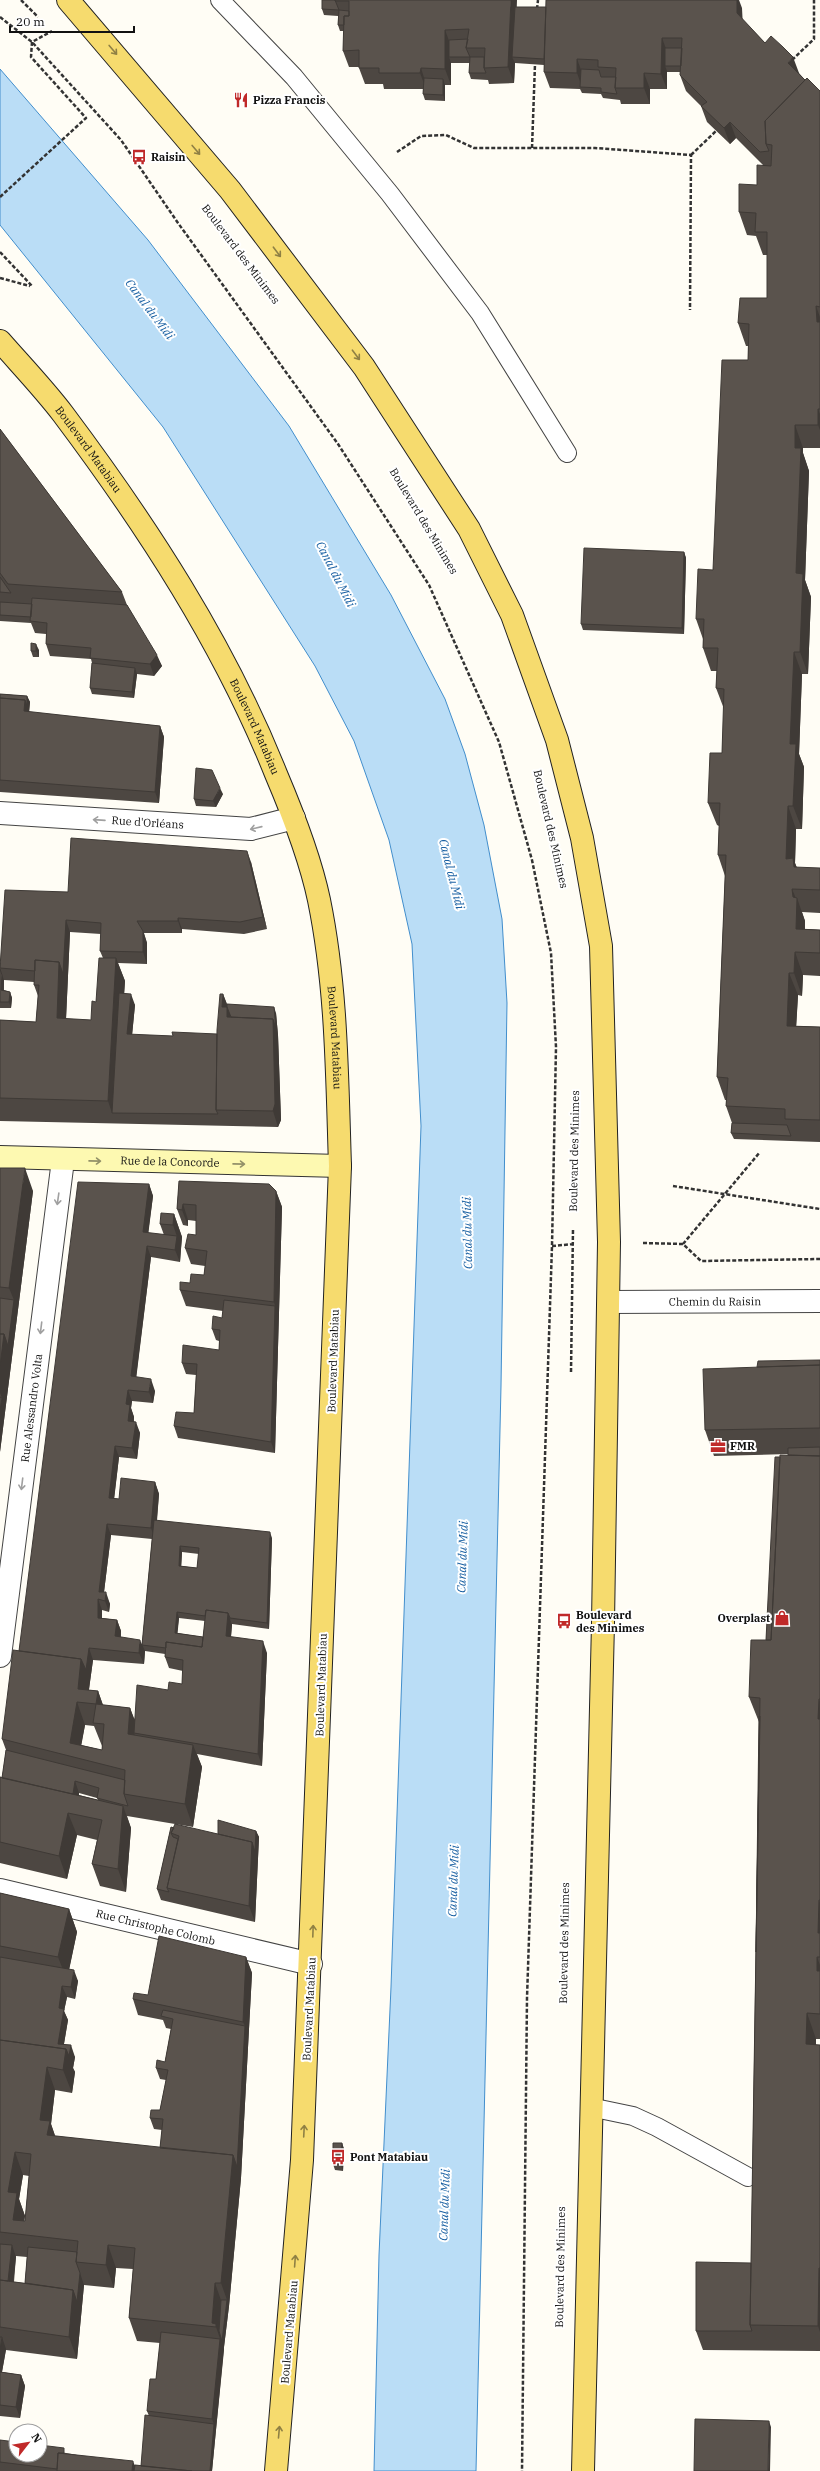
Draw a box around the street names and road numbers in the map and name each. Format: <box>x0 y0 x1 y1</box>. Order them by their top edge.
street label: Boulevard des Minimes <box>199 201 283 307</box>
street label: Boulevard Matabiau <box>52 403 125 495</box>
street label: Boulevard des Minimes <box>387 465 461 577</box>
street label: Boulevard Matabiau <box>227 676 283 777</box>
street label: Boulevard des Minimes <box>531 768 571 890</box>
street label: Rue d'Orléans <box>111 813 184 832</box>
street label: Boulevard Matabiau <box>325 985 345 1090</box>
street label: Boulevard des Minimes <box>566 1090 582 1212</box>
street label: Rue de la Concorde <box>120 1153 220 1170</box>
street label: Chemin du Raisin <box>669 1294 761 1309</box>
street label: Boulevard Matabiau <box>324 1309 342 1413</box>
street label: Rue Alessandro Volta <box>18 1353 45 1463</box>
street label: Boulevard Matabiau <box>312 1633 330 1737</box>
street label: Boulevard des Minimes <box>556 1882 572 2004</box>
street label: Rue Christophe Colomb <box>95 1906 217 1948</box>
street label: Boulevard Matabiau <box>299 1957 319 2061</box>
street label: Boulevard des Minimes <box>552 2206 568 2328</box>
street label: Boulevard Matabiau <box>278 2280 301 2384</box>

